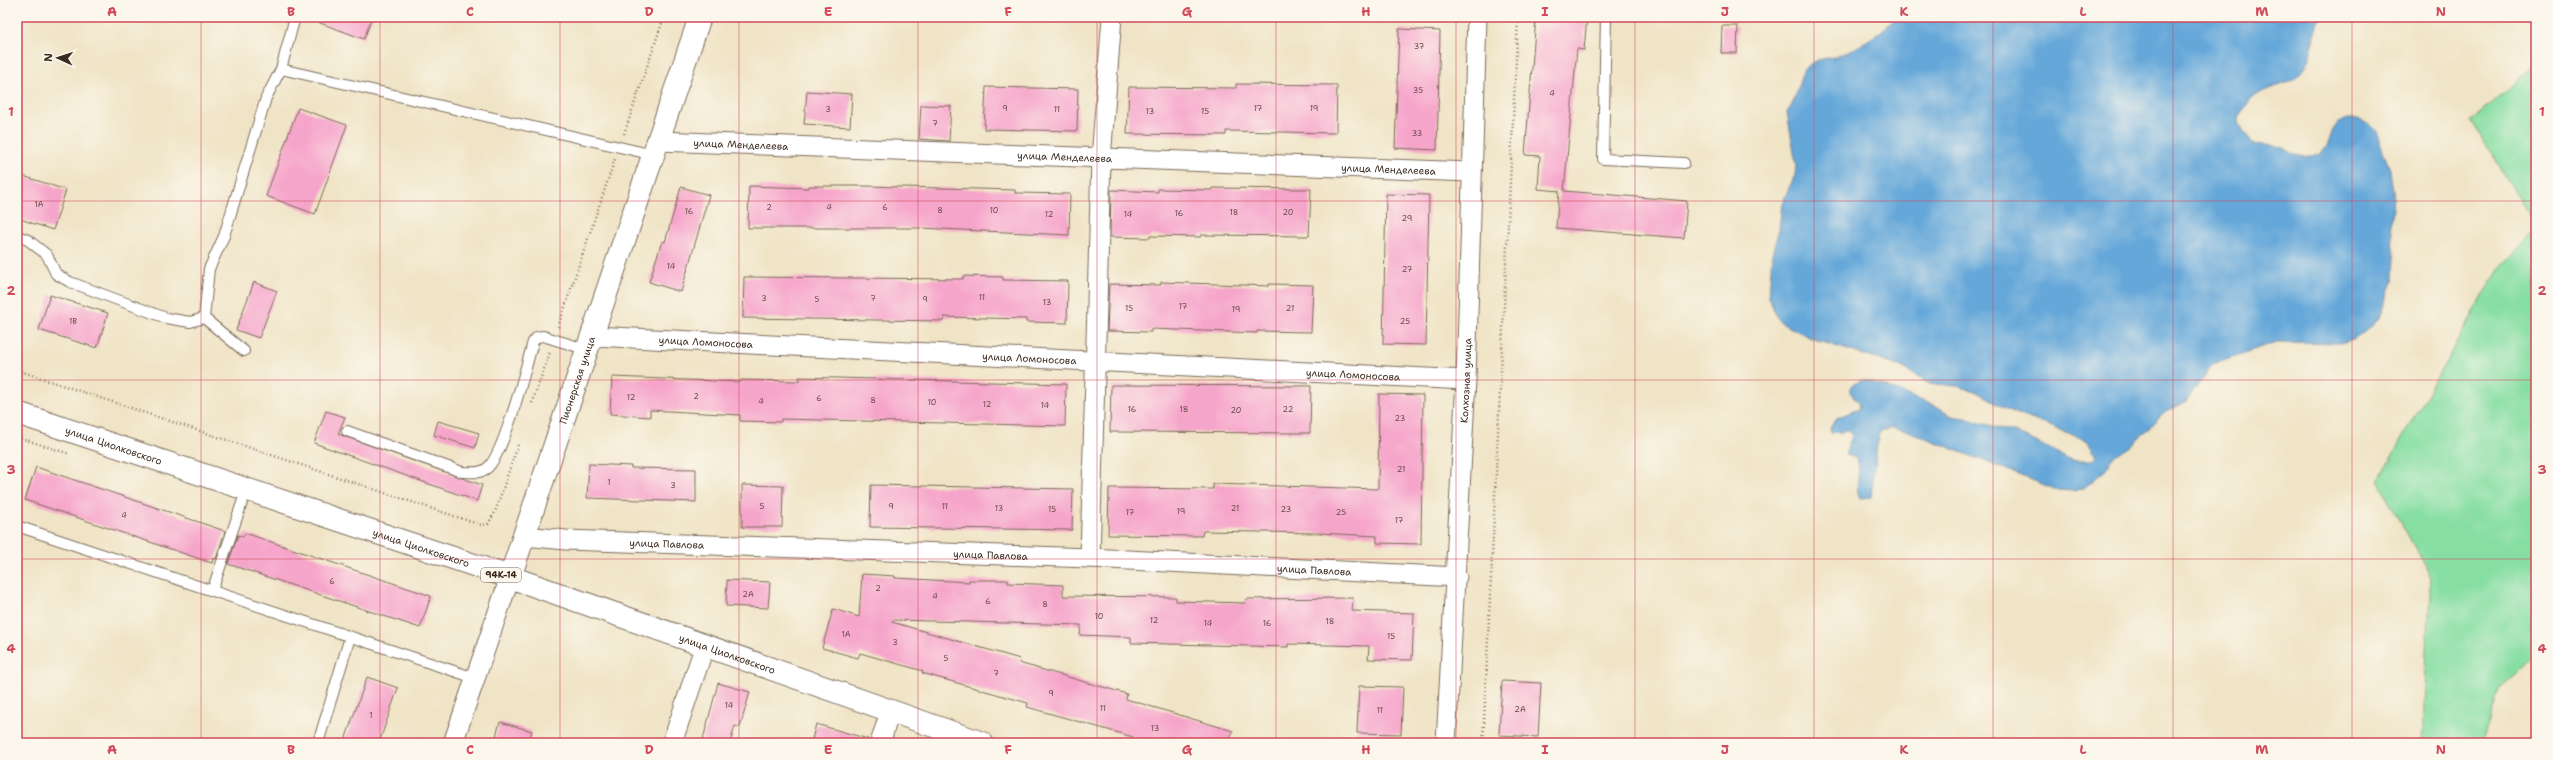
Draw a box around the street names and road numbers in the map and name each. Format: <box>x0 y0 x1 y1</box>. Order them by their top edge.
street label: улица Менделеева <box>693 136 789 152</box>
street label: улица Менделеева <box>1017 148 1113 165</box>
street label: улица Менделеева <box>1341 161 1437 177</box>
street label: улица Ломоносова <box>658 333 754 351</box>
street label: Пионерская улица <box>556 334 598 425</box>
street label: Колхозная улица <box>1457 337 1474 423</box>
street label: улица Ломоносова <box>982 349 1078 367</box>
street label: улица Ломоносова <box>1306 365 1401 383</box>
street label: улица Циолковского <box>64 423 164 467</box>
street label: улица Циолковского <box>371 525 471 570</box>
street label: улица Павлова <box>629 536 705 551</box>
street label: улица Павлова <box>953 547 1029 562</box>
street label: улица Павлова <box>1277 561 1353 578</box>
road number: 94К-14 <box>481 568 521 582</box>
street label: улица Циолковского <box>677 631 777 676</box>

